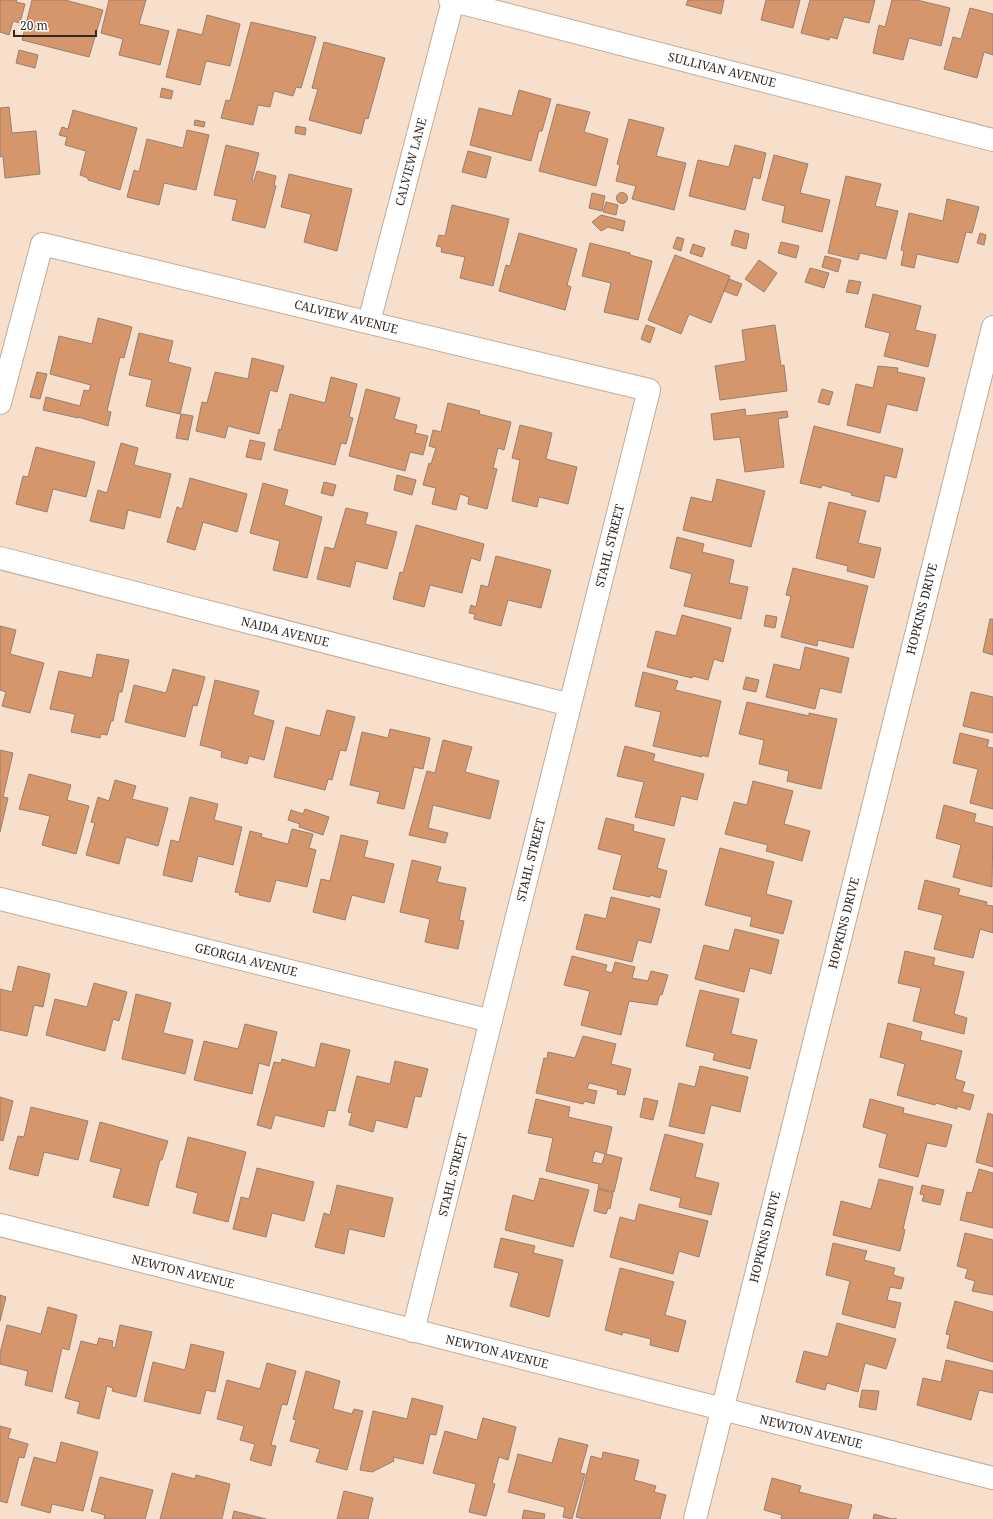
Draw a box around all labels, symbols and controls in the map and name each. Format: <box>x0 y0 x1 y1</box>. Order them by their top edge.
scale bar <box>14 12 96 38</box>
text: 20 m <box>20 17 48 34</box>
street label: SULLIVAN AVENUE <box>666 48 778 91</box>
street label: CALVIEW LANE <box>391 116 430 208</box>
street label: CALVIEW AVENUE <box>292 295 400 338</box>
street label: STAHL STREET <box>591 502 628 589</box>
street label: HOPKINS DRIVE <box>902 561 941 656</box>
street label: NAIDA AVENUE <box>239 612 331 651</box>
street label: STAHL STREET <box>512 816 549 903</box>
street label: HOPKINS DRIVE <box>824 875 863 970</box>
street label: GEORGIA AVENUE <box>193 939 299 981</box>
street label: STAHL STREET <box>434 1131 471 1218</box>
street label: HOPKINS DRIVE <box>745 1189 784 1284</box>
street label: NEWTON AVENUE <box>130 1250 236 1293</box>
street label: NEWTON AVENUE <box>444 1330 550 1373</box>
street label: NEWTON AVENUE <box>758 1410 864 1453</box>

